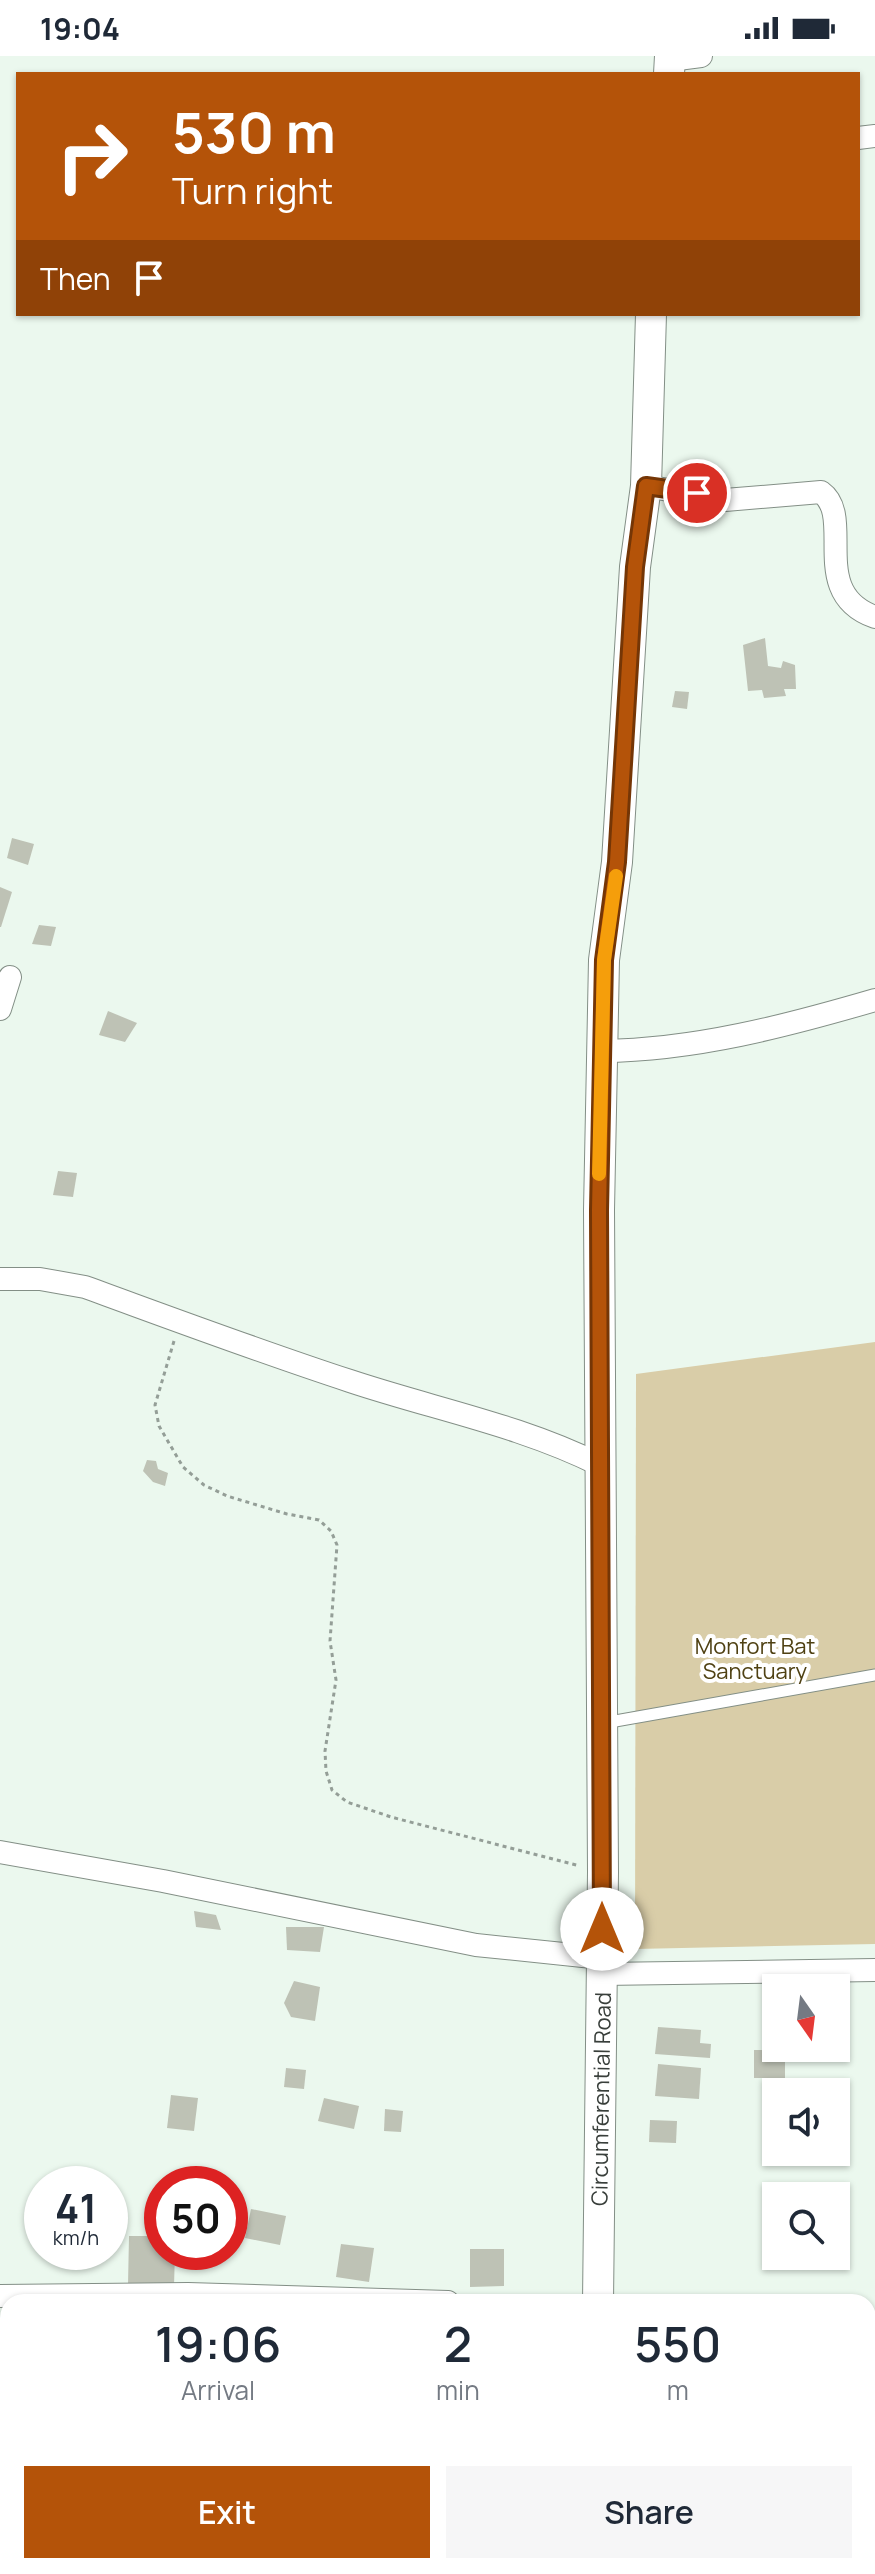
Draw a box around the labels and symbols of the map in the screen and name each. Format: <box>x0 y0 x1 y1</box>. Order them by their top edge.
pin <box>663 459 731 527</box>
park label: Monfort Bat Sanctuary <box>695 1631 815 1686</box>
position arrow <box>560 1887 644 1971</box>
north arrow <box>762 1974 850 2062</box>
street label: Circumferential Road <box>584 1992 618 2206</box>
speed limit sign: 50 <box>144 2166 248 2270</box>

